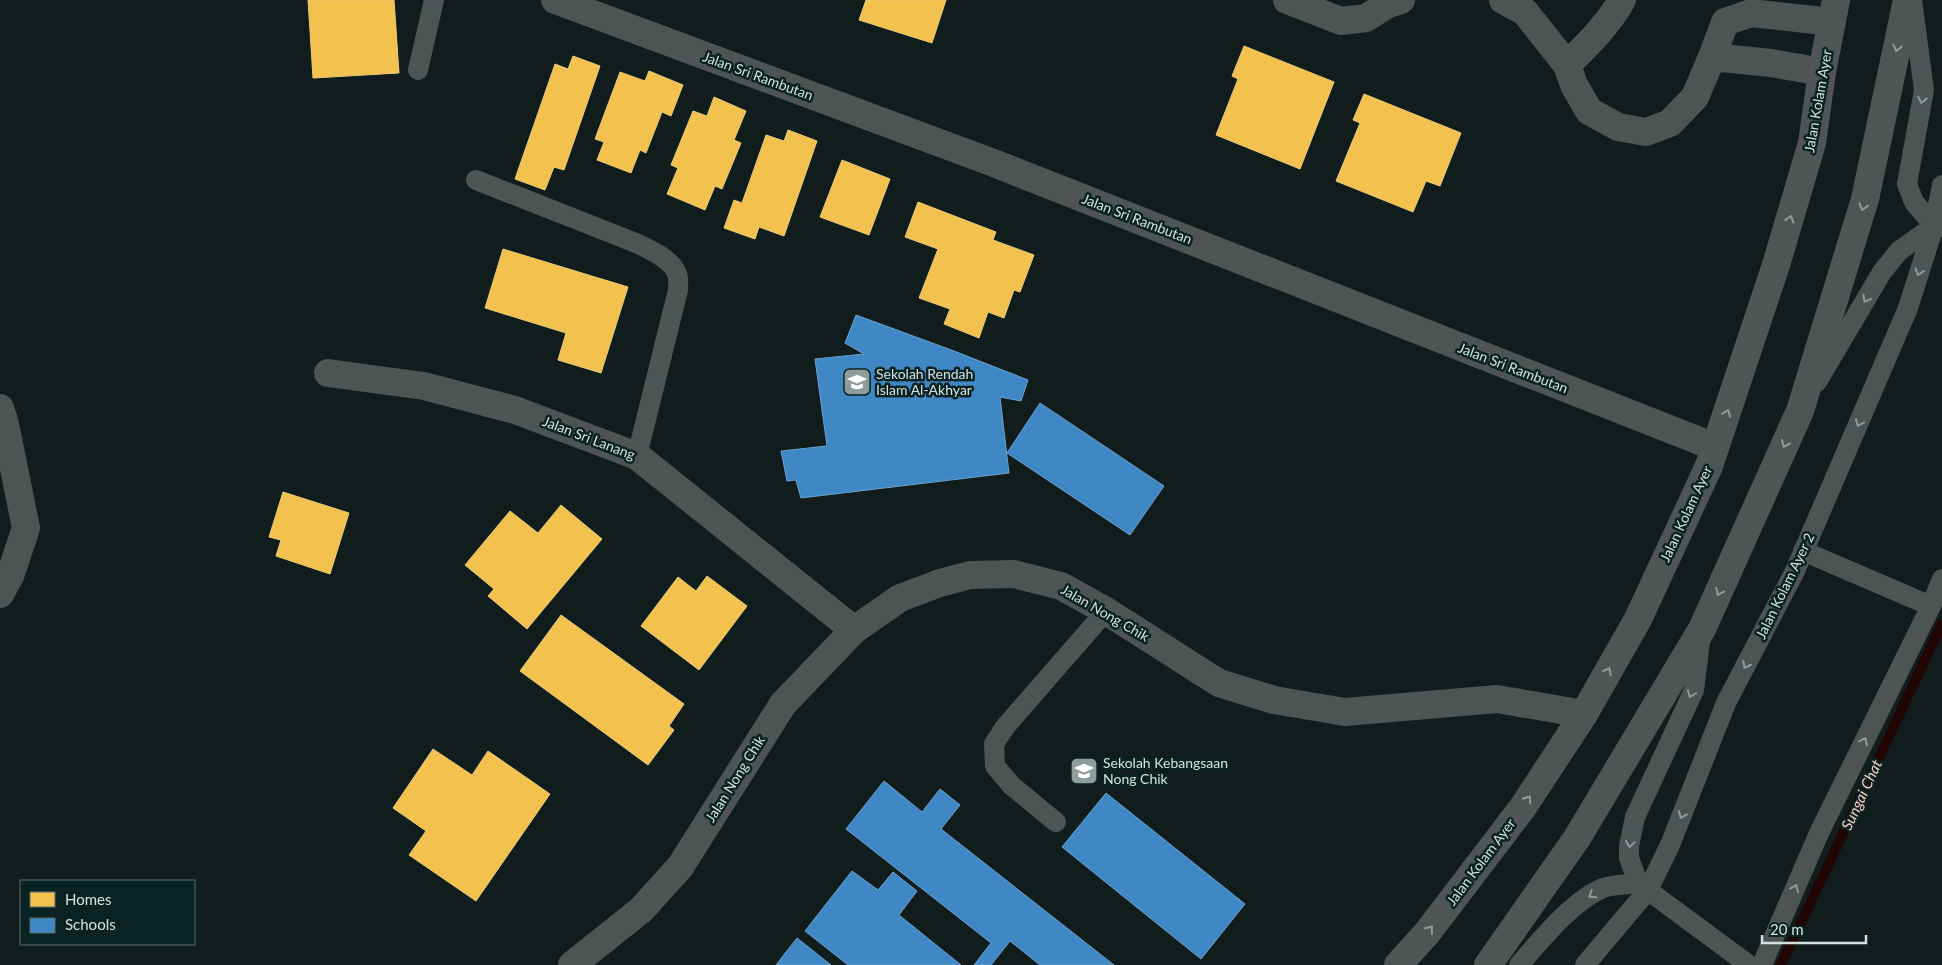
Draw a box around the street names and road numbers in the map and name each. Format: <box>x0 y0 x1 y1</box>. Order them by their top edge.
street label: Jalan Sri Rambutan <box>701 48 816 103</box>
street label: Jalan Kolam Ayer <box>1800 48 1835 154</box>
street label: Jalan Sri Rambutan <box>1080 190 1195 247</box>
street label: Jalan Sri Rambutan <box>1456 339 1571 396</box>
street label: Jalan Sri Lanang <box>541 412 638 463</box>
street label: Jalan Kolam Ayer <box>1656 463 1715 565</box>
street label: Jalan Kolam Ayer 2 <box>1752 530 1818 641</box>
street label: Jalan Nong Chik <box>1058 580 1153 645</box>
street label: Jalan Nong Chik <box>701 732 768 825</box>
street label: Jalan Kolam Ayer <box>1442 815 1519 908</box>

